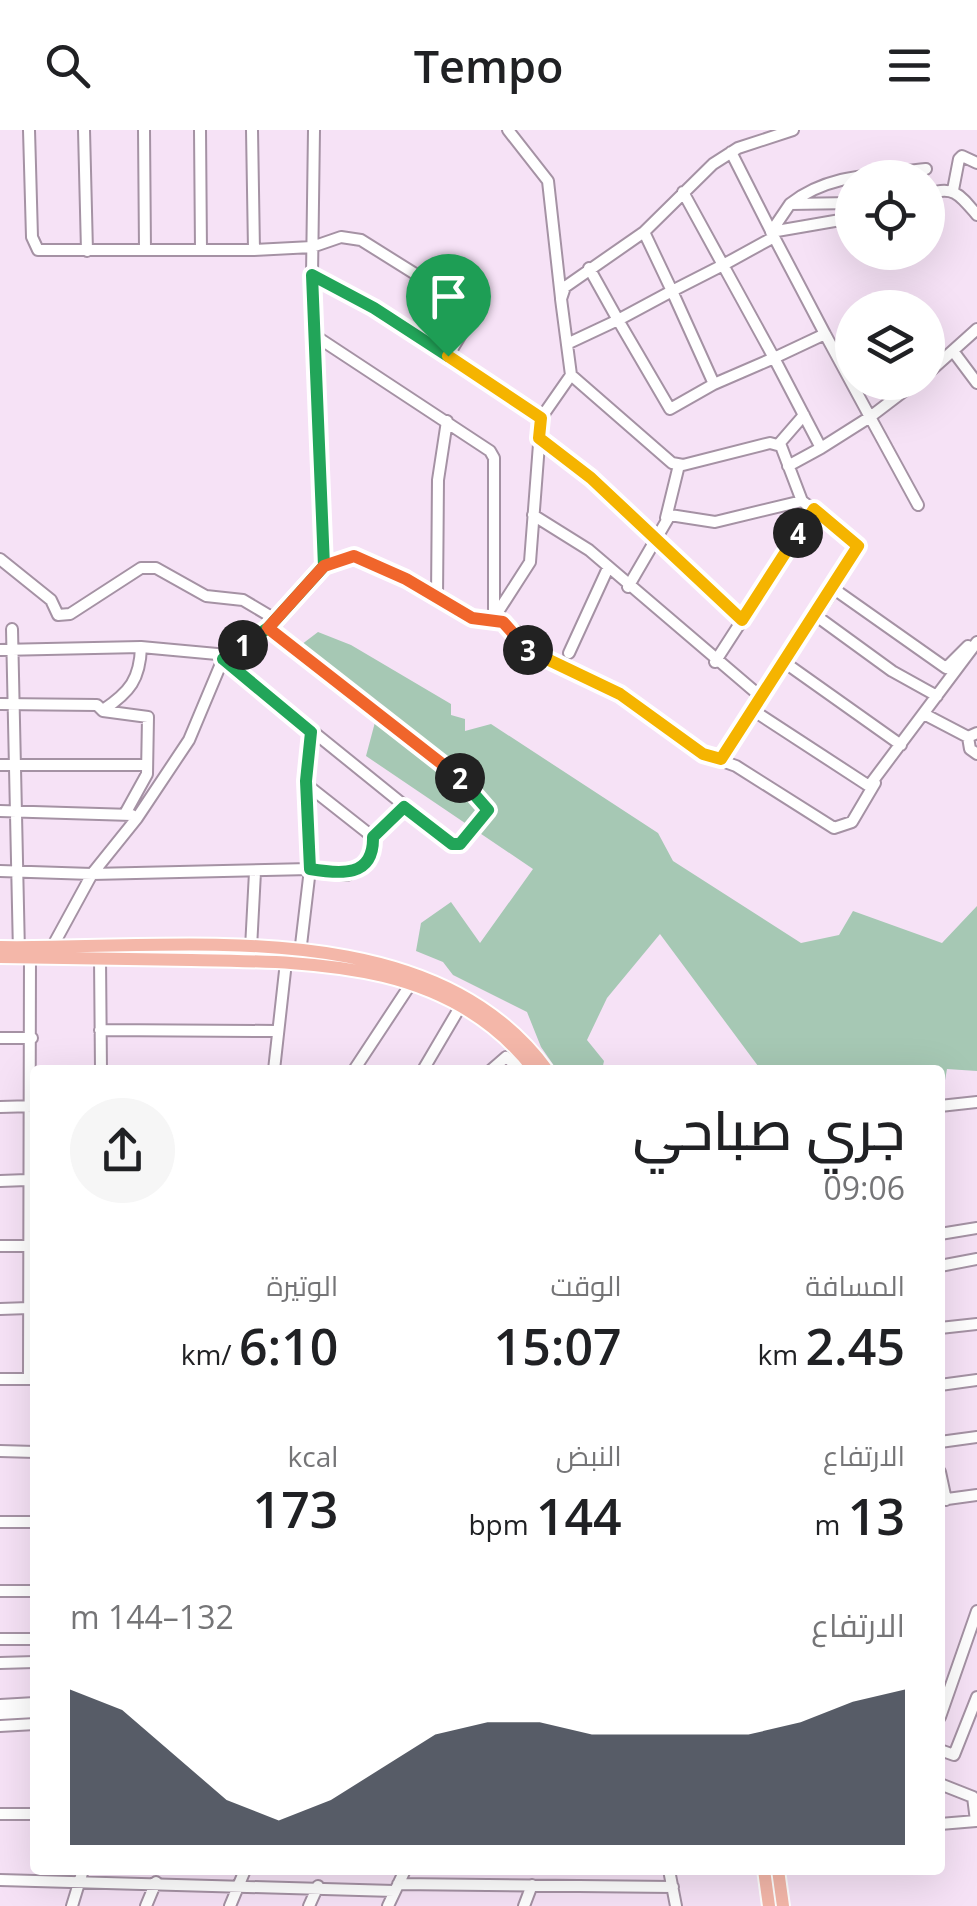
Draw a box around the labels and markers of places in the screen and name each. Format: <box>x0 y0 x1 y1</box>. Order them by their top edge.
pin <box>406 254 491 357</box>
pin: 4 <box>773 508 823 558</box>
pin: 1 <box>218 620 268 670</box>
pin: 3 <box>503 625 553 675</box>
pin: 2 <box>435 753 485 803</box>

